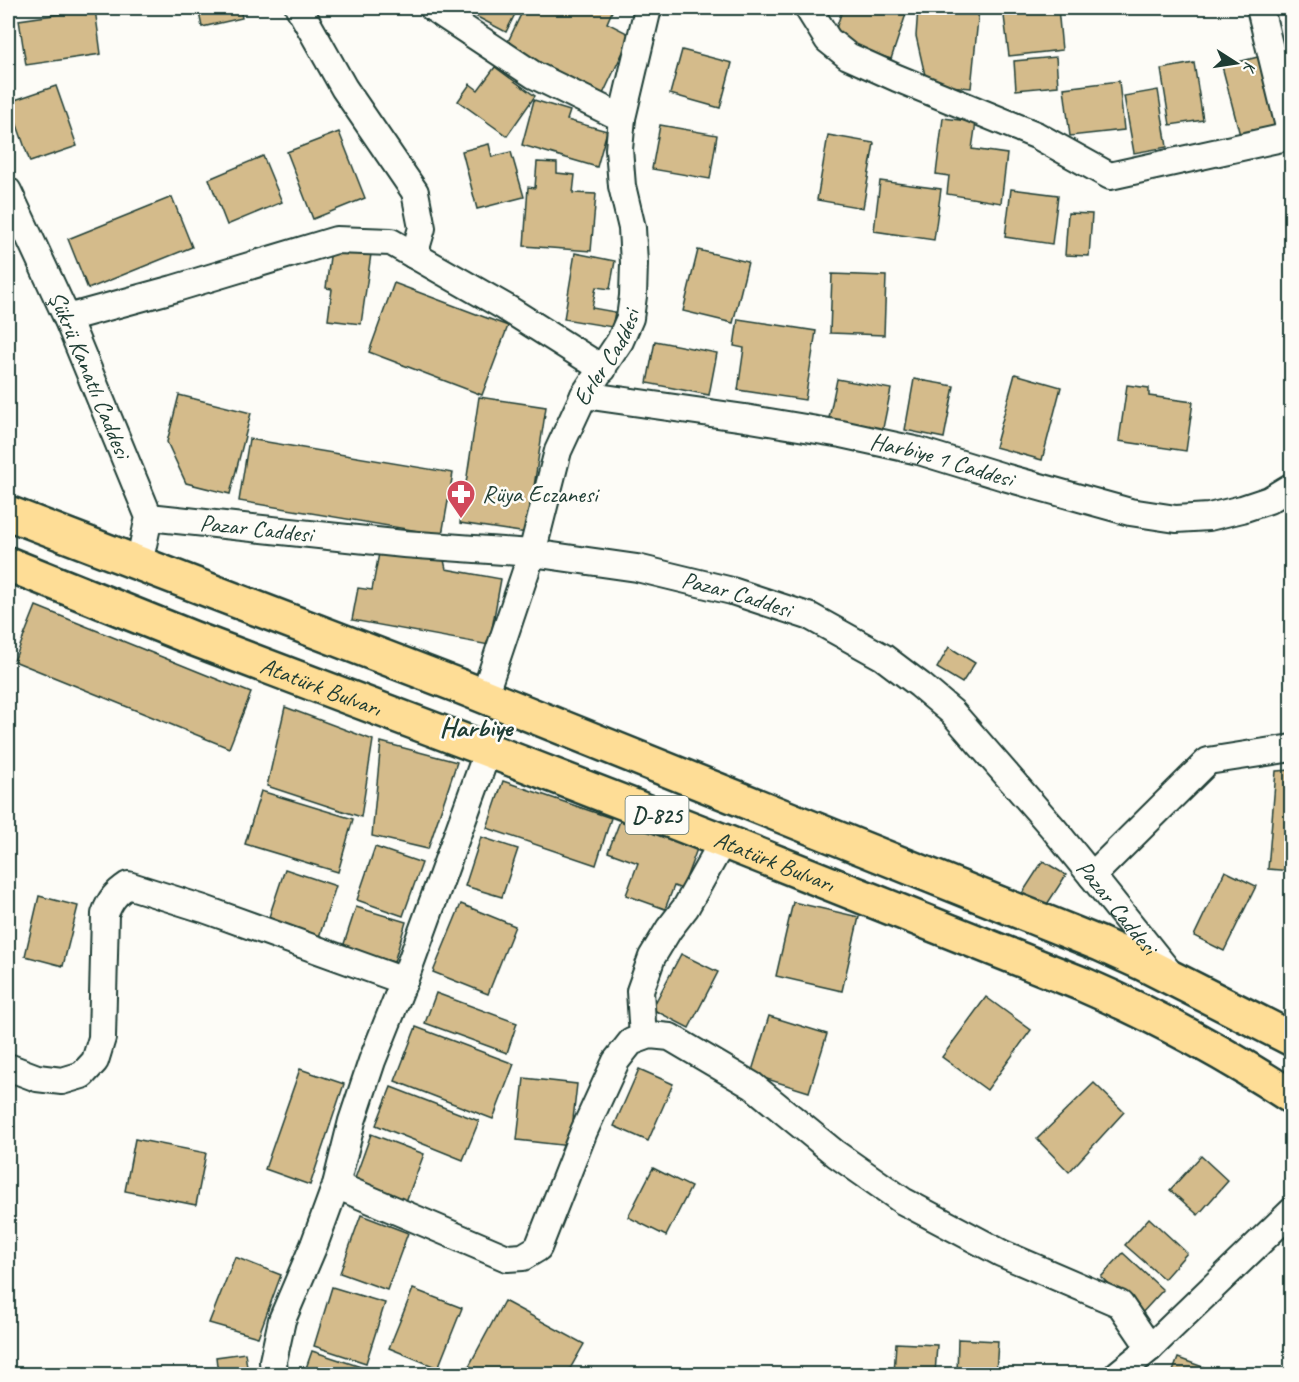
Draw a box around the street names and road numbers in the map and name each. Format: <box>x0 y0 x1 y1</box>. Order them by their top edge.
street label: Şükrü Kanatlı Caddesi <box>42 286 139 466</box>
street label: Erler Caddesi <box>566 305 646 410</box>
street label: Harbiye 1 Caddesi <box>868 426 1020 495</box>
street label: Pazar Caddesi <box>199 507 317 550</box>
street label: Pazar Caddesi <box>679 564 798 625</box>
street label: Atatürk Bulvarı <box>256 650 387 724</box>
road number: D-825 <box>626 796 688 834</box>
street label: Atatürk Bulvarı <box>710 824 840 899</box>
street label: Pazar Caddesi <box>1070 854 1166 963</box>

